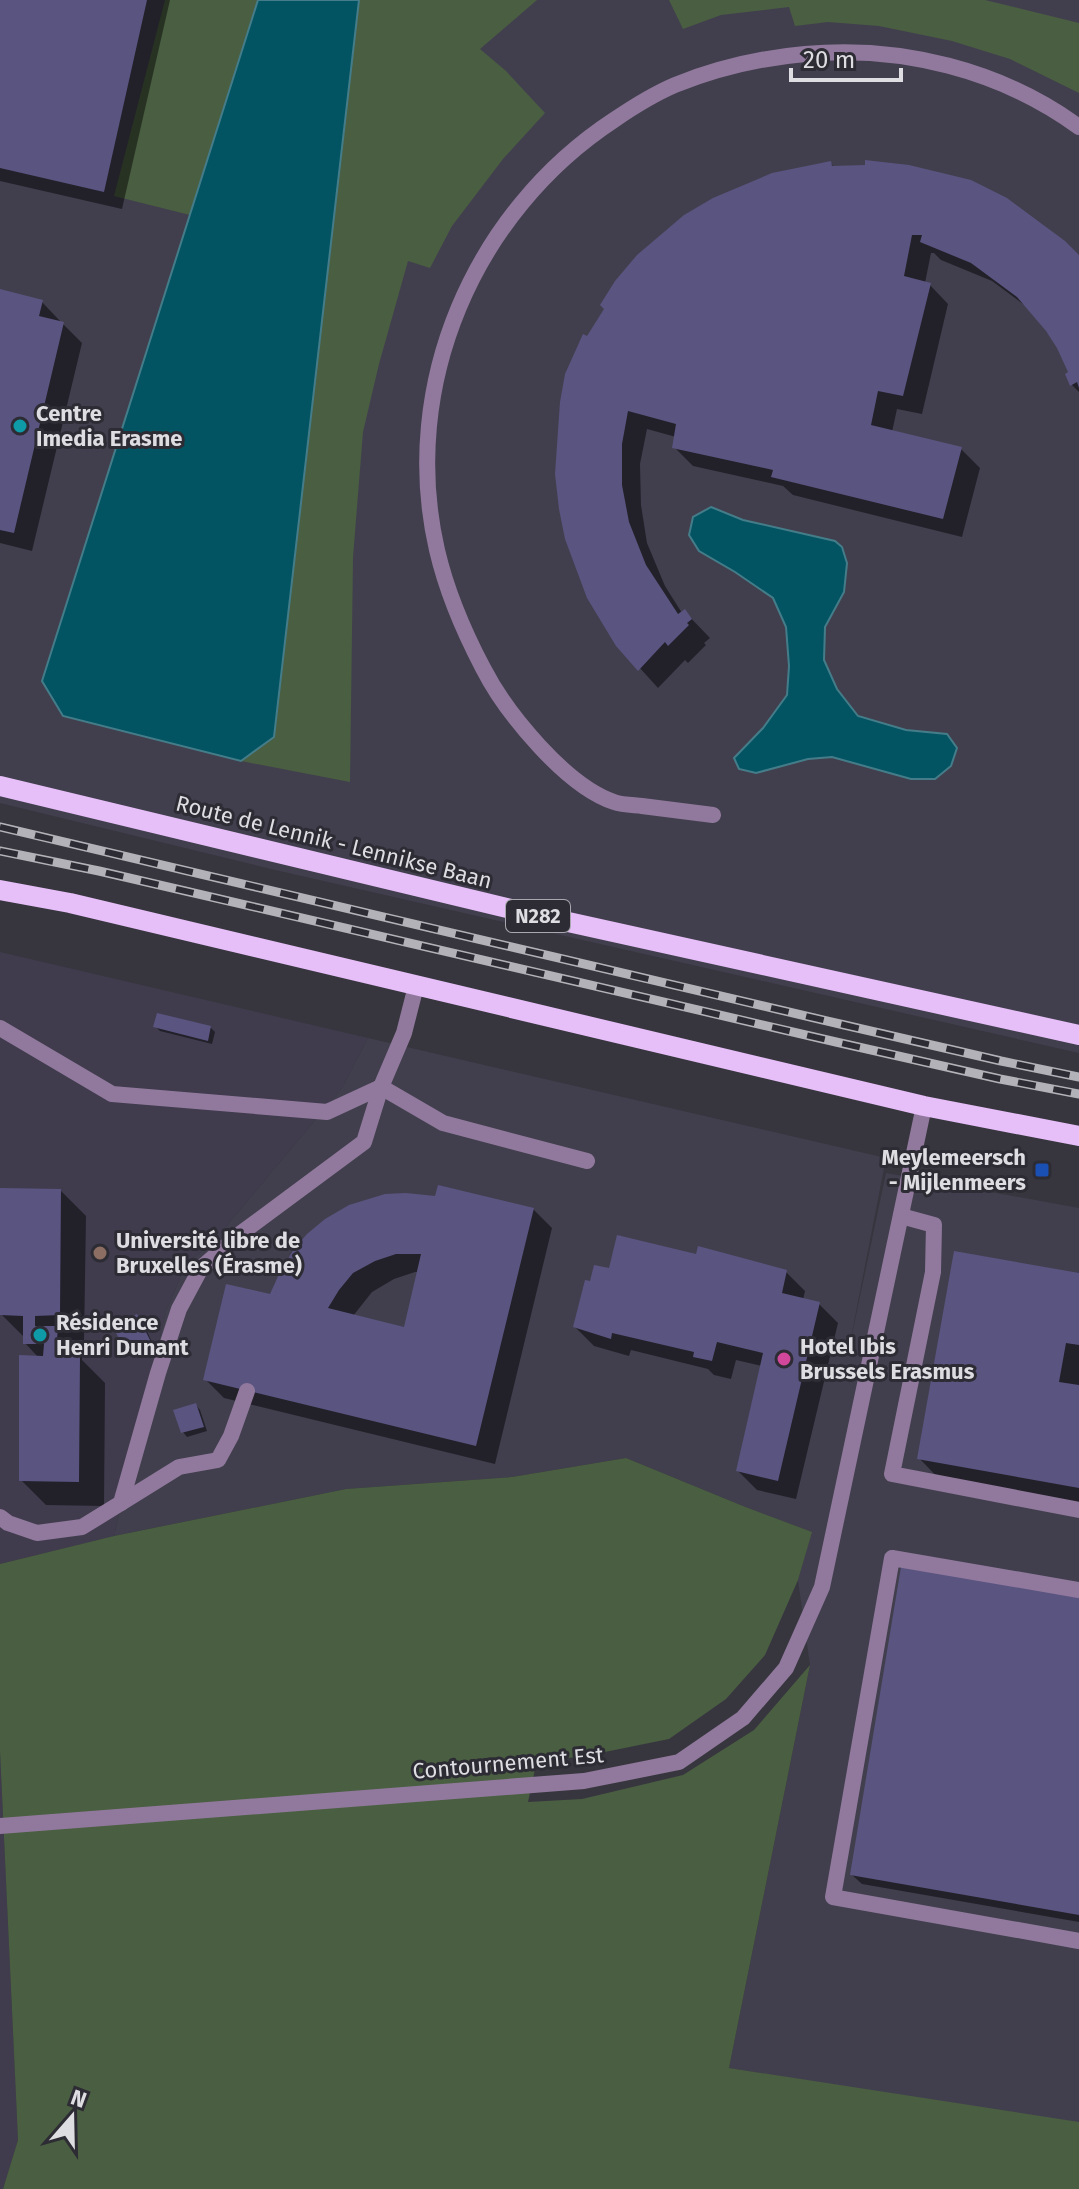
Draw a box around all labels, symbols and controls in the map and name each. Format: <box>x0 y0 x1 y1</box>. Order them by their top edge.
scale bar <box>791 32 901 82</box>
text: 20 m <box>803 46 855 74</box>
place label: Centre Imedia Erasme <box>36 400 182 452</box>
marker: Centre Imedia Erasme <box>11 417 29 435</box>
street label: Route de Lennik - Lennikse Baan <box>173 790 495 894</box>
road number: N282 <box>506 900 570 932</box>
place label: Meylemeersch - Mijlenmeers <box>881 1144 1026 1196</box>
marker: Meylemeersch - Mijlenmeers <box>1033 1161 1051 1179</box>
place label: Université libre de Bruxelles (Érasme) <box>116 1227 302 1279</box>
marker: Université libre de Bruxelles (Érasme) <box>91 1244 109 1262</box>
place label: Résidence Henri Dunant <box>56 1309 189 1361</box>
marker: Résidence Henri Dunant <box>31 1326 49 1344</box>
place label: Hotel Ibis Brussels Erasmus <box>800 1333 975 1385</box>
marker: Hotel Ibis Brussels Erasmus <box>775 1350 793 1368</box>
street label: Contournement Est <box>411 1741 605 1785</box>
north arrow <box>32 2077 112 2157</box>
text: N <box>67 2083 90 2114</box>

